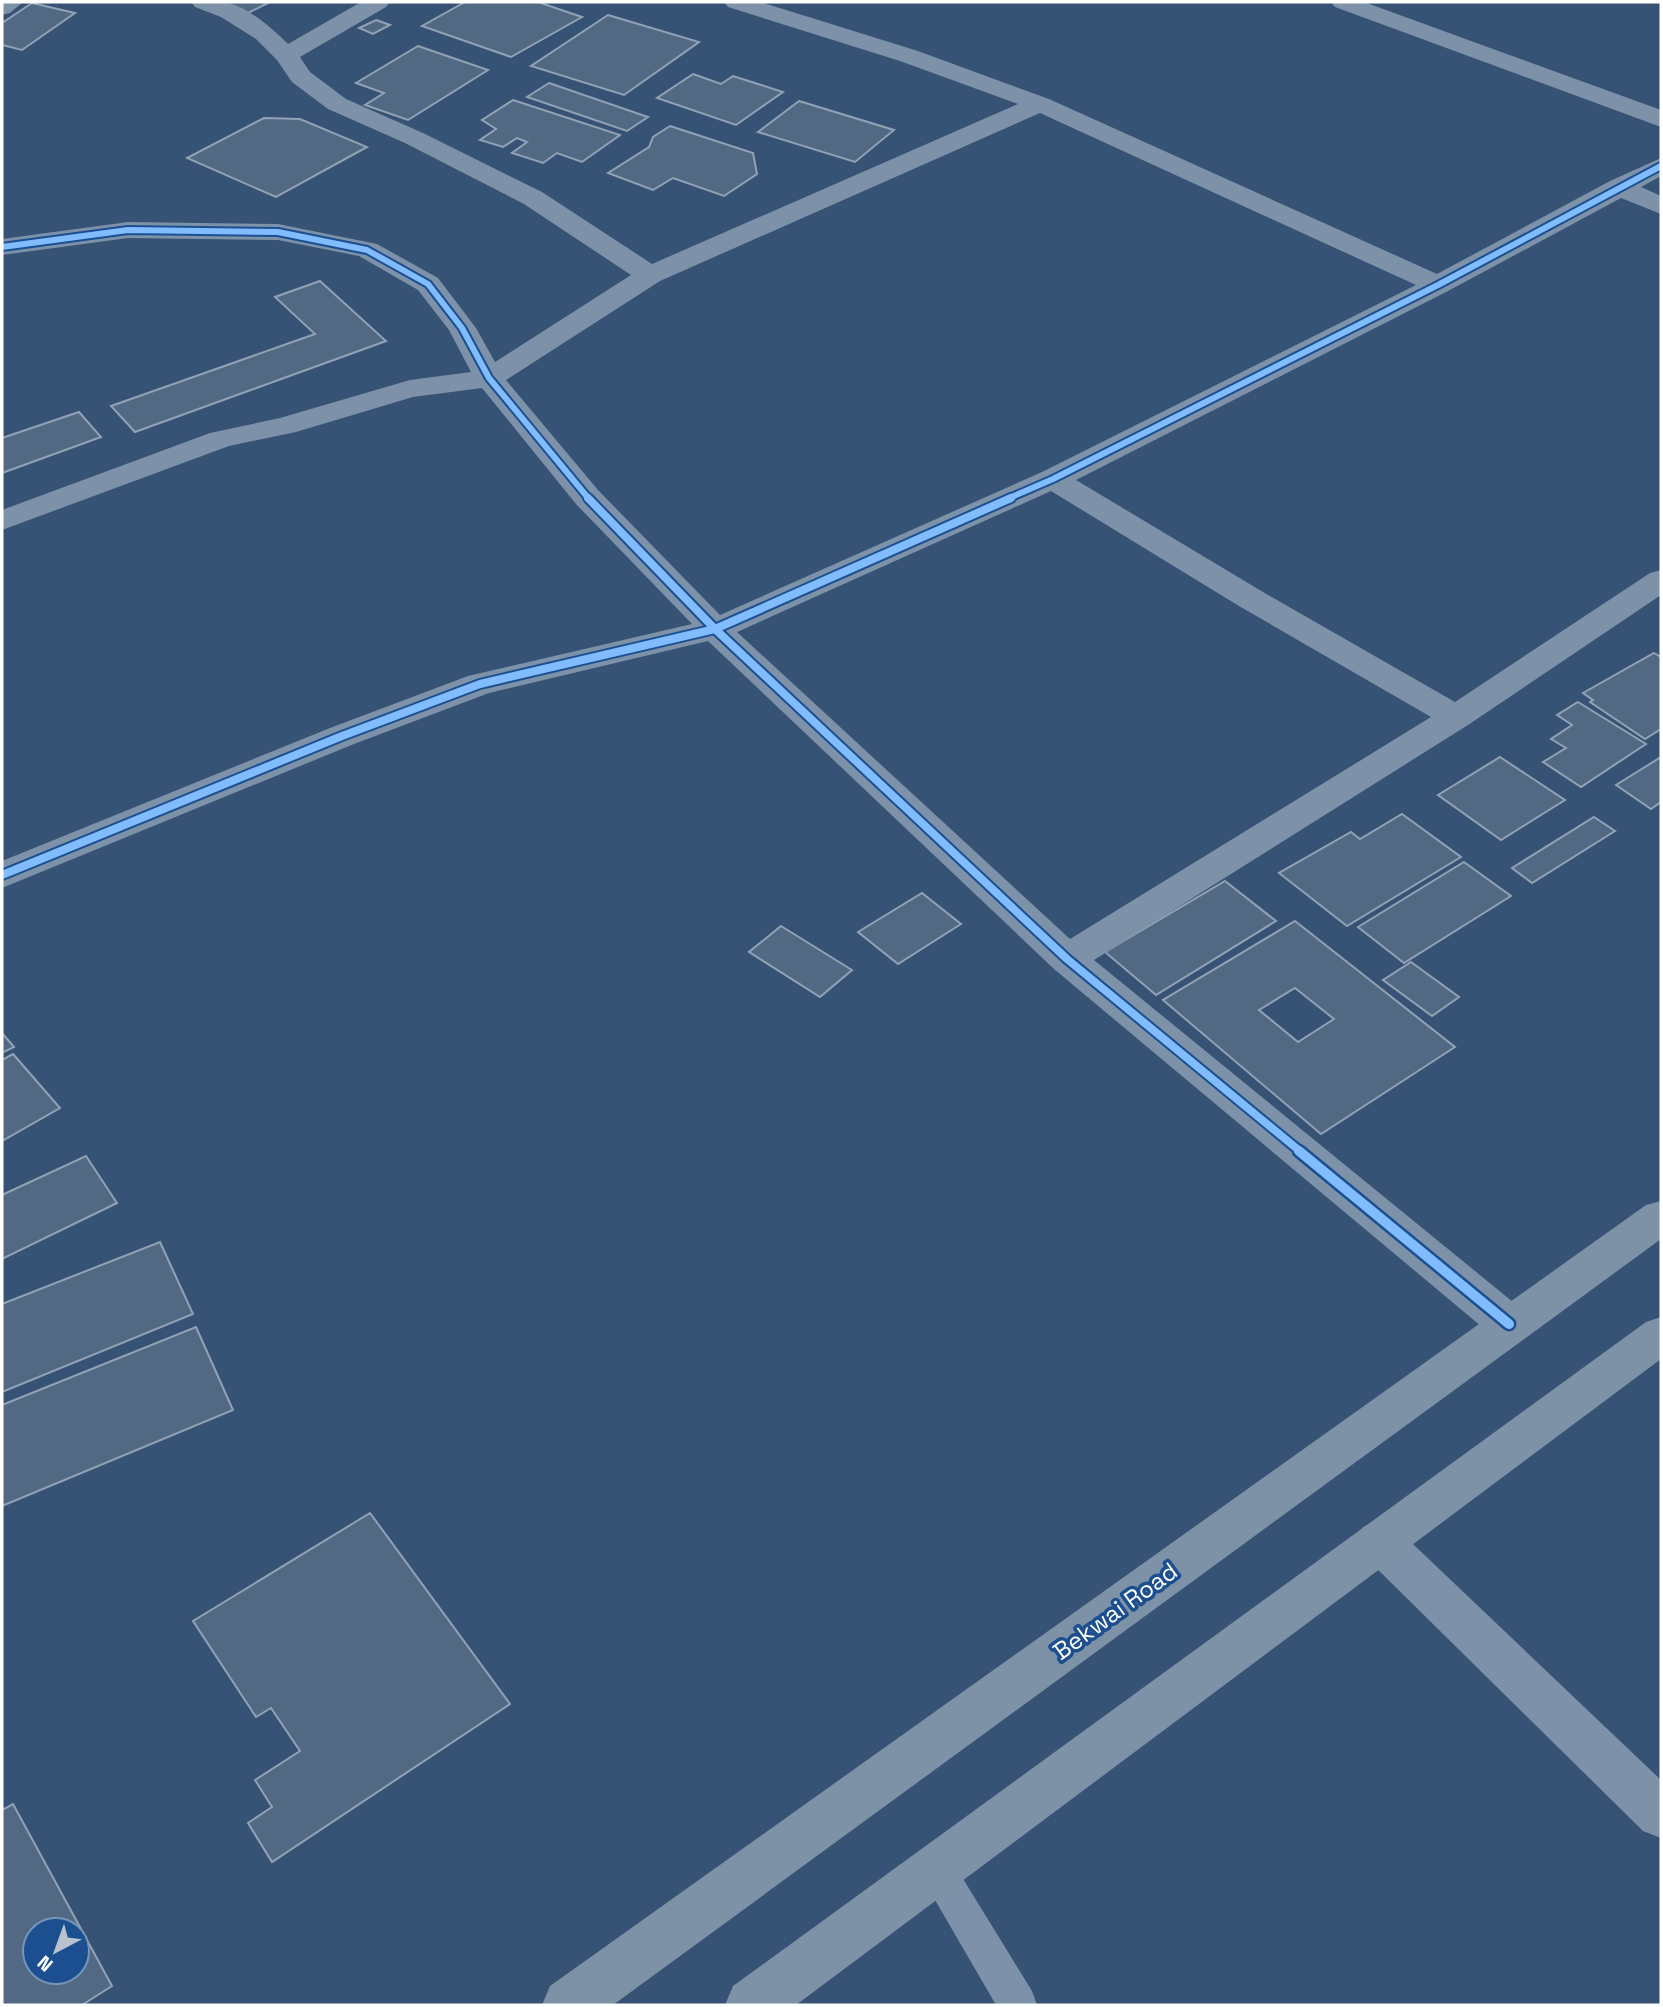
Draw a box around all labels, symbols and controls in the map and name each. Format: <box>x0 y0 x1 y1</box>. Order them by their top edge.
street label: Bekwai Road <box>1047 1555 1183 1667</box>
north arrow <box>21 1916 91 1986</box>
text: N <box>32 1950 58 1977</box>

